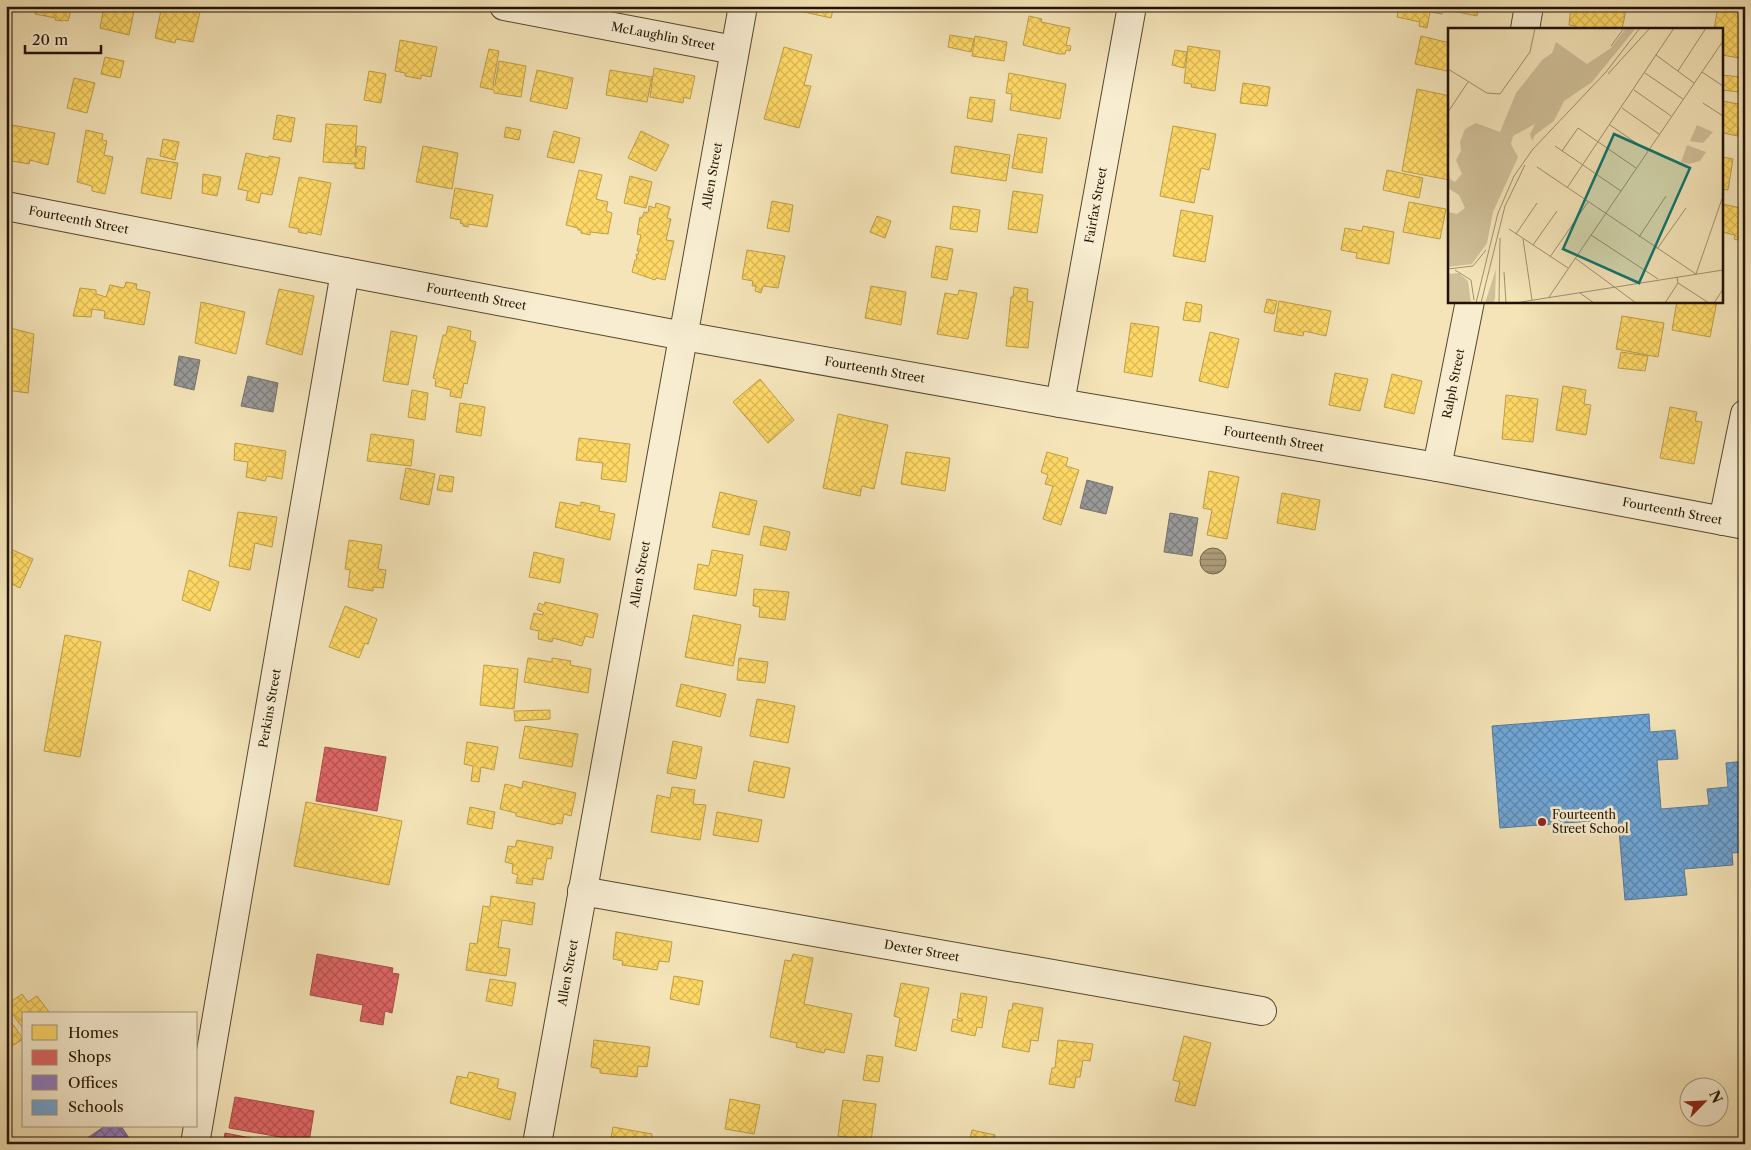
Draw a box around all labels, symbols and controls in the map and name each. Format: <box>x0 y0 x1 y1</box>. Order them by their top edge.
street label: McLaughlin Street <box>610 19 717 53</box>
scale bar <box>25 22 101 54</box>
inset map <box>1448 28 1724 302</box>
text: 20 m <box>32 30 68 49</box>
street label: Allen Street <box>698 140 725 211</box>
street label: Fairfax Street <box>1081 165 1110 244</box>
street label: Fourteenth Street <box>28 203 131 237</box>
street label: Fourteenth Street <box>425 280 528 313</box>
street label: Ralph Street <box>1439 347 1467 420</box>
street label: Fourteenth Street <box>823 353 927 386</box>
street label: Fourteenth Street <box>1223 423 1326 455</box>
street label: Fourteenth Street <box>1621 494 1724 528</box>
street label: Allen Street <box>626 539 653 610</box>
street label: Perkins Street <box>255 667 284 749</box>
place label: Fourteenth Street School <box>1552 807 1629 836</box>
marker: Fourteenth Street School <box>1536 816 1548 828</box>
street label: Dexter Street <box>883 936 961 965</box>
street label: Allen Street <box>554 937 581 1008</box>
legend <box>22 1012 198 1128</box>
text: Homes <box>68 1023 119 1042</box>
text: Shops <box>68 1047 111 1066</box>
text: Offices <box>68 1073 118 1092</box>
north arrow <box>1678 1078 1728 1128</box>
text: N <box>1705 1087 1727 1106</box>
text: Schools <box>68 1097 124 1116</box>

